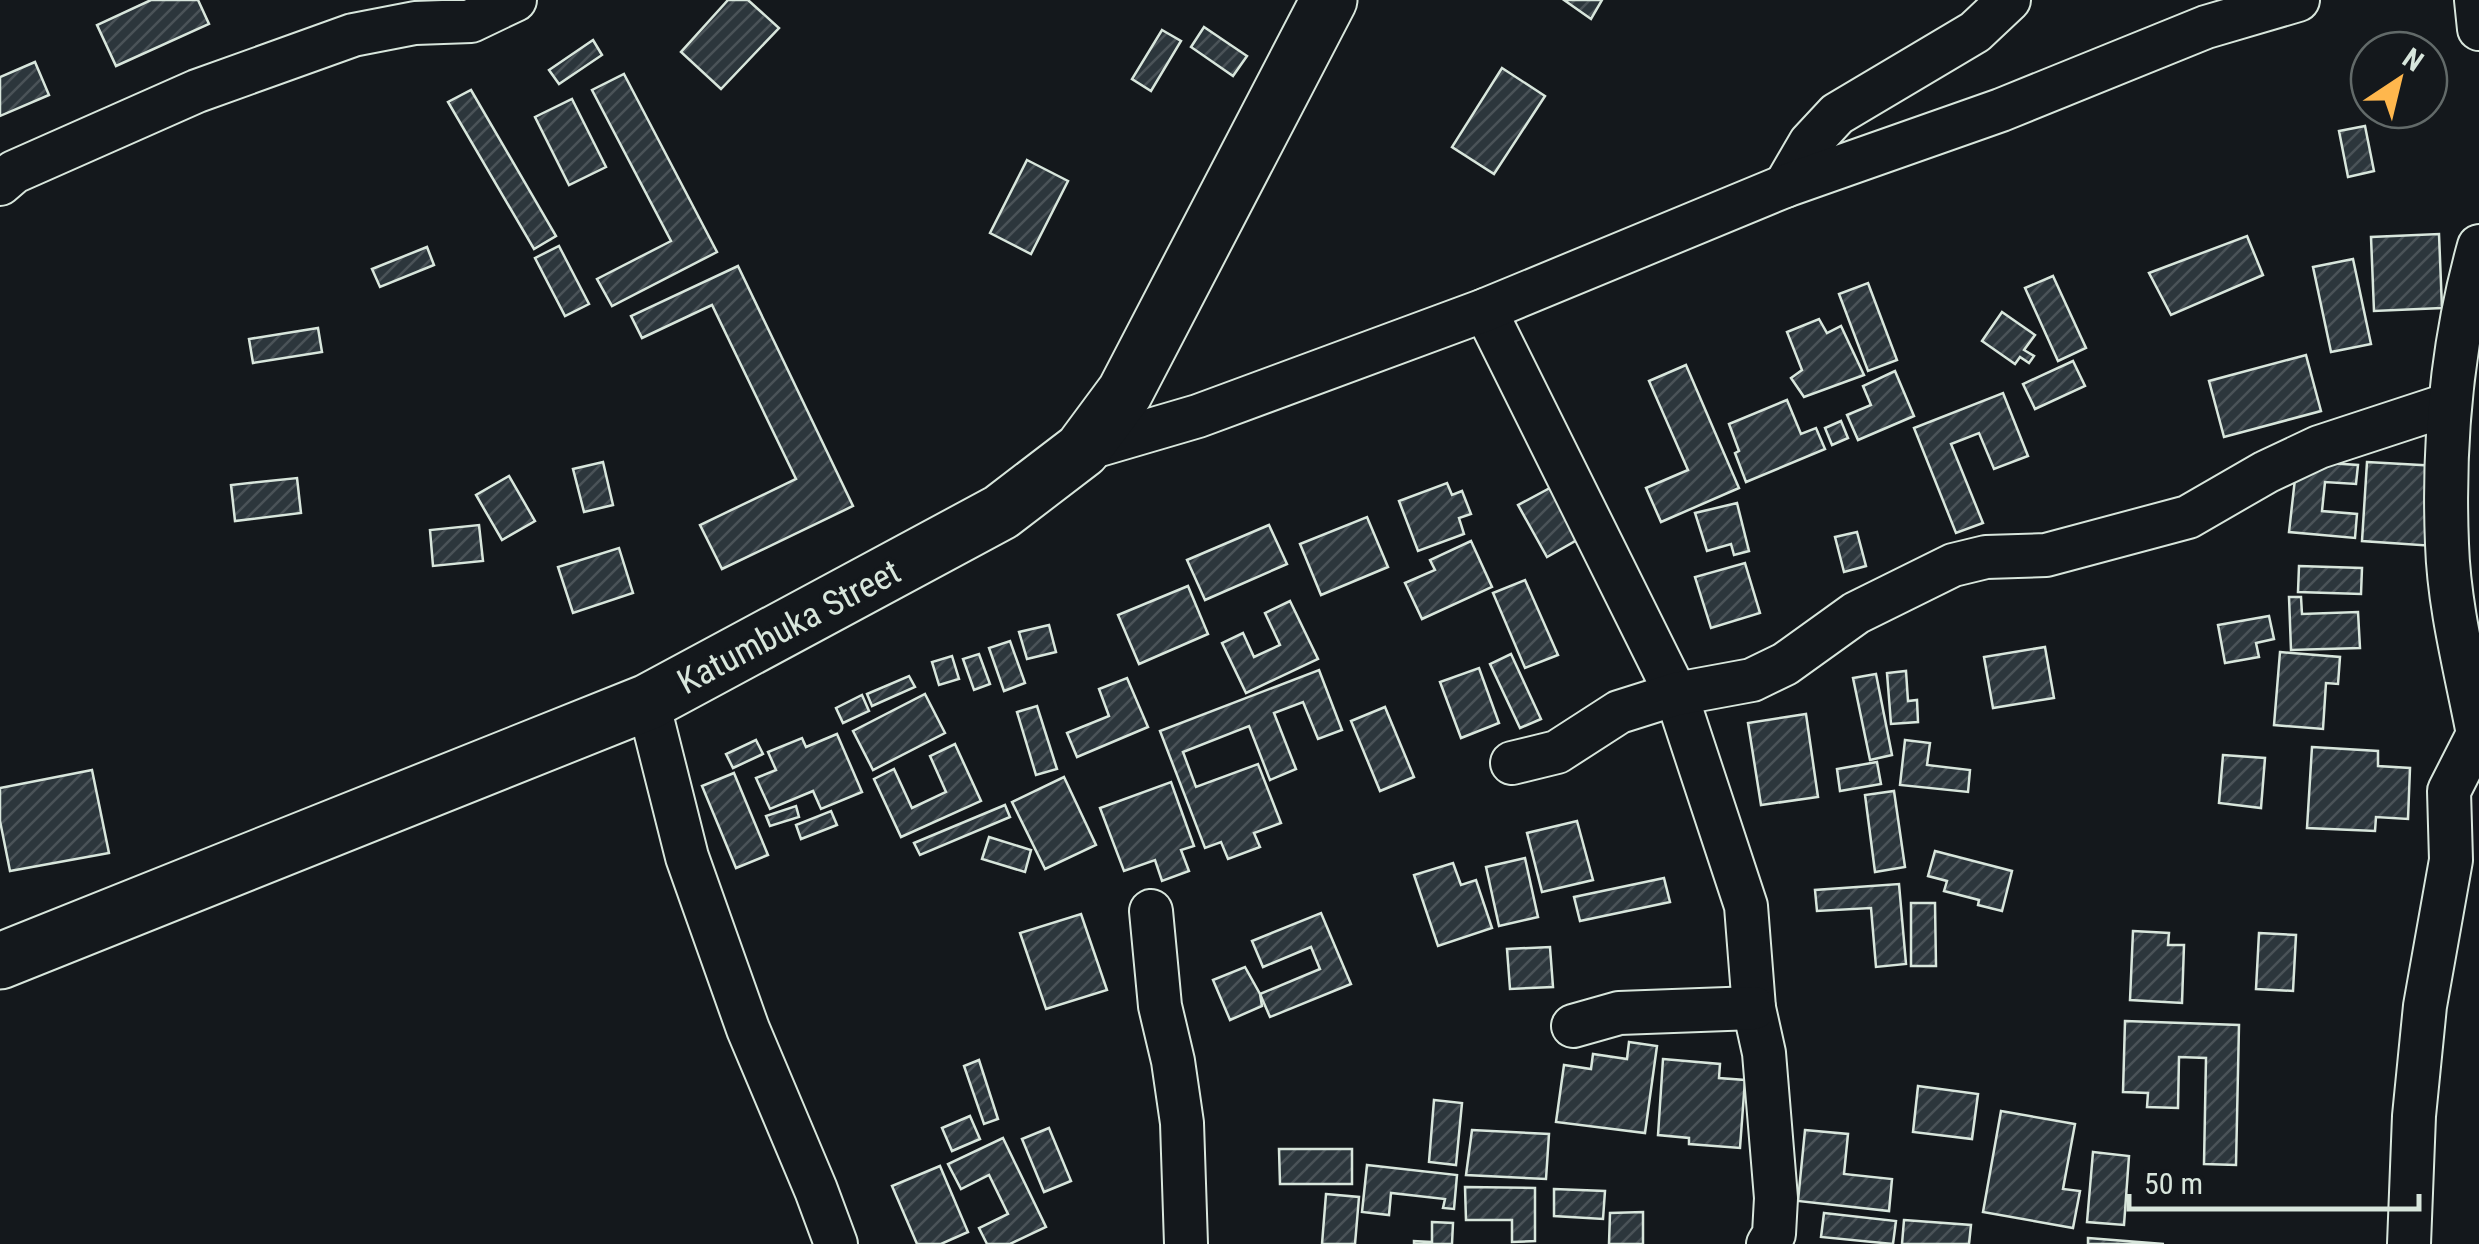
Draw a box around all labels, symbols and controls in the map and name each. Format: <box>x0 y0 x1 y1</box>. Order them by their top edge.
north arrow <box>2349 30 2449 130</box>
text: N <box>2397 41 2430 78</box>
street label: Katumbuka Street <box>671 551 907 703</box>
scale bar <box>2129 1149 2419 1211</box>
text: 50 m <box>2144 1166 2203 1201</box>

